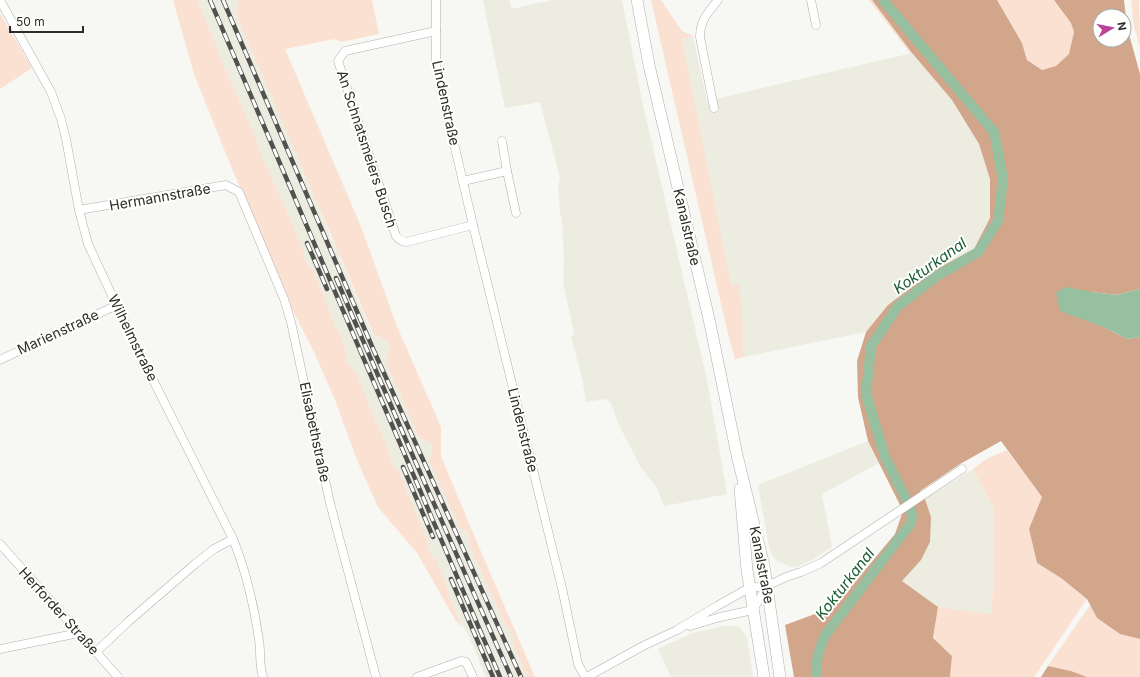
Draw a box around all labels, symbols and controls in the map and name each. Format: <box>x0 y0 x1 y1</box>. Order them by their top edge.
scale bar <box>10 8 83 34</box>
north arrow <box>1092 8 1132 48</box>
text: 50 m <box>16 14 45 29</box>
text: N <box>1114 21 1129 32</box>
street label: Lindenstraße <box>429 59 464 147</box>
street label: An Schnatsmeiers Busch <box>334 68 401 230</box>
street label: Hermannstraße <box>108 179 212 214</box>
street label: Kanalstraße <box>670 187 705 267</box>
water label: Kokturkanal <box>889 233 970 298</box>
street label: Wilhelmstraße <box>105 292 162 384</box>
street label: Marienstraße <box>14 305 101 358</box>
street label: Elisabethstraße <box>297 380 334 484</box>
street label: Lindenstraße <box>505 386 542 474</box>
street label: Kanalstraße <box>747 525 778 605</box>
water label: Kokturkanal <box>811 544 879 623</box>
street label: Herforder Straße <box>16 563 103 658</box>

